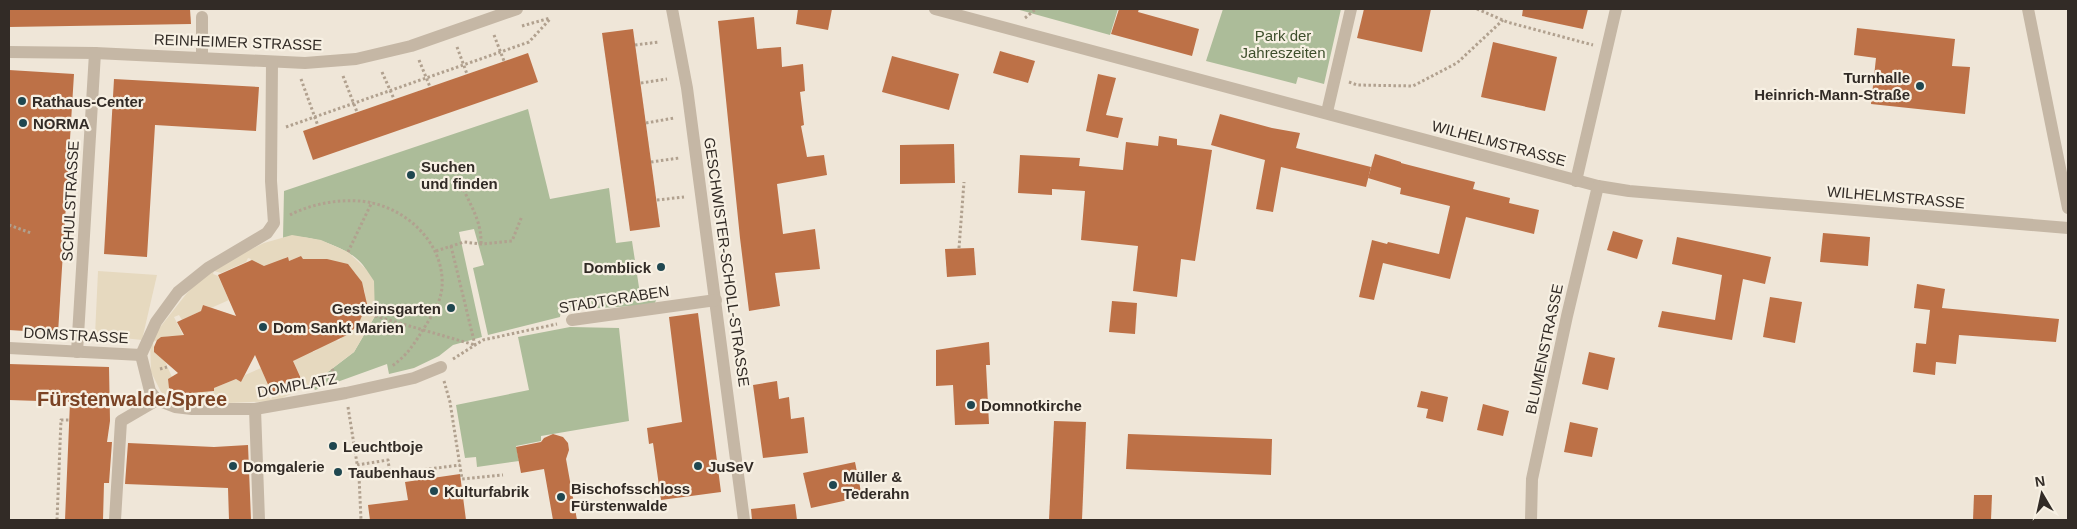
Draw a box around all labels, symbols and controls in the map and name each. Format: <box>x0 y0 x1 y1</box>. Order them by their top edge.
park label: Park der Jahreszeiten <box>1240 27 1326 61</box>
street label: REINHEIMER STRASSE <box>154 31 322 53</box>
place label: Turnhalle Heinrich-Mann-Straße <box>1754 69 1910 103</box>
marker: Turnhalle Heinrich-Mann-Straße <box>1914 80 1926 92</box>
place label: Rathaus-Center <box>32 93 144 110</box>
marker: Rathaus-Center <box>16 95 28 107</box>
place label: NORMA <box>33 115 90 132</box>
marker: NORMA <box>17 117 29 129</box>
street label: WILHELMSTRASSE <box>1430 117 1568 169</box>
street label: GESCHWISTER-SCHOLL-STRASSE <box>701 136 753 388</box>
street label: SCHULSTRASSE <box>58 140 82 262</box>
place label: Suchen und finden <box>421 158 498 192</box>
marker: Suchen und finden <box>405 169 417 181</box>
street label: WILHELMSTRASSE <box>1826 183 1966 211</box>
place label: Domblick <box>583 259 652 276</box>
marker: Domblick <box>655 261 667 273</box>
street label: STADTGRABEN <box>558 282 670 316</box>
street label: BLUMENSTRASSE <box>1522 282 1566 416</box>
place label: Gesteinsgarten <box>332 300 441 317</box>
marker: Gesteinsgarten <box>445 302 457 314</box>
place label: Dom Sankt Marien <box>273 319 404 336</box>
marker: Dom Sankt Marien <box>257 321 269 333</box>
street label: DOMSTRASSE <box>23 324 129 346</box>
street label: DOMPLATZ <box>256 370 338 400</box>
district label: Fürstenwalde/Spree <box>37 388 227 410</box>
place label: Domnotkirche <box>981 397 1082 414</box>
marker: Domnotkirche <box>965 399 977 411</box>
place label: Leuchtboje <box>343 438 423 455</box>
marker: Leuchtboje <box>327 440 339 452</box>
place label: Domgalerie <box>243 458 325 475</box>
place label: JuSeV <box>708 458 754 475</box>
marker: Domgalerie <box>227 460 239 472</box>
marker: JuSeV <box>692 460 704 472</box>
place label: Taubenhaus <box>348 464 435 481</box>
marker: Taubenhaus <box>332 466 344 478</box>
place label: Müller & Tederahn <box>843 468 909 502</box>
north arrow <box>2017 469 2067 519</box>
text: N <box>2034 472 2046 490</box>
marker: Müller & Tederahn <box>827 479 839 491</box>
place label: Bischofsschloss Fürstenwalde <box>571 480 690 514</box>
place label: Kulturfabrik <box>444 483 530 500</box>
marker: Kulturfabrik <box>428 485 440 497</box>
marker: Bischofsschloss Fürstenwalde <box>555 491 567 503</box>

